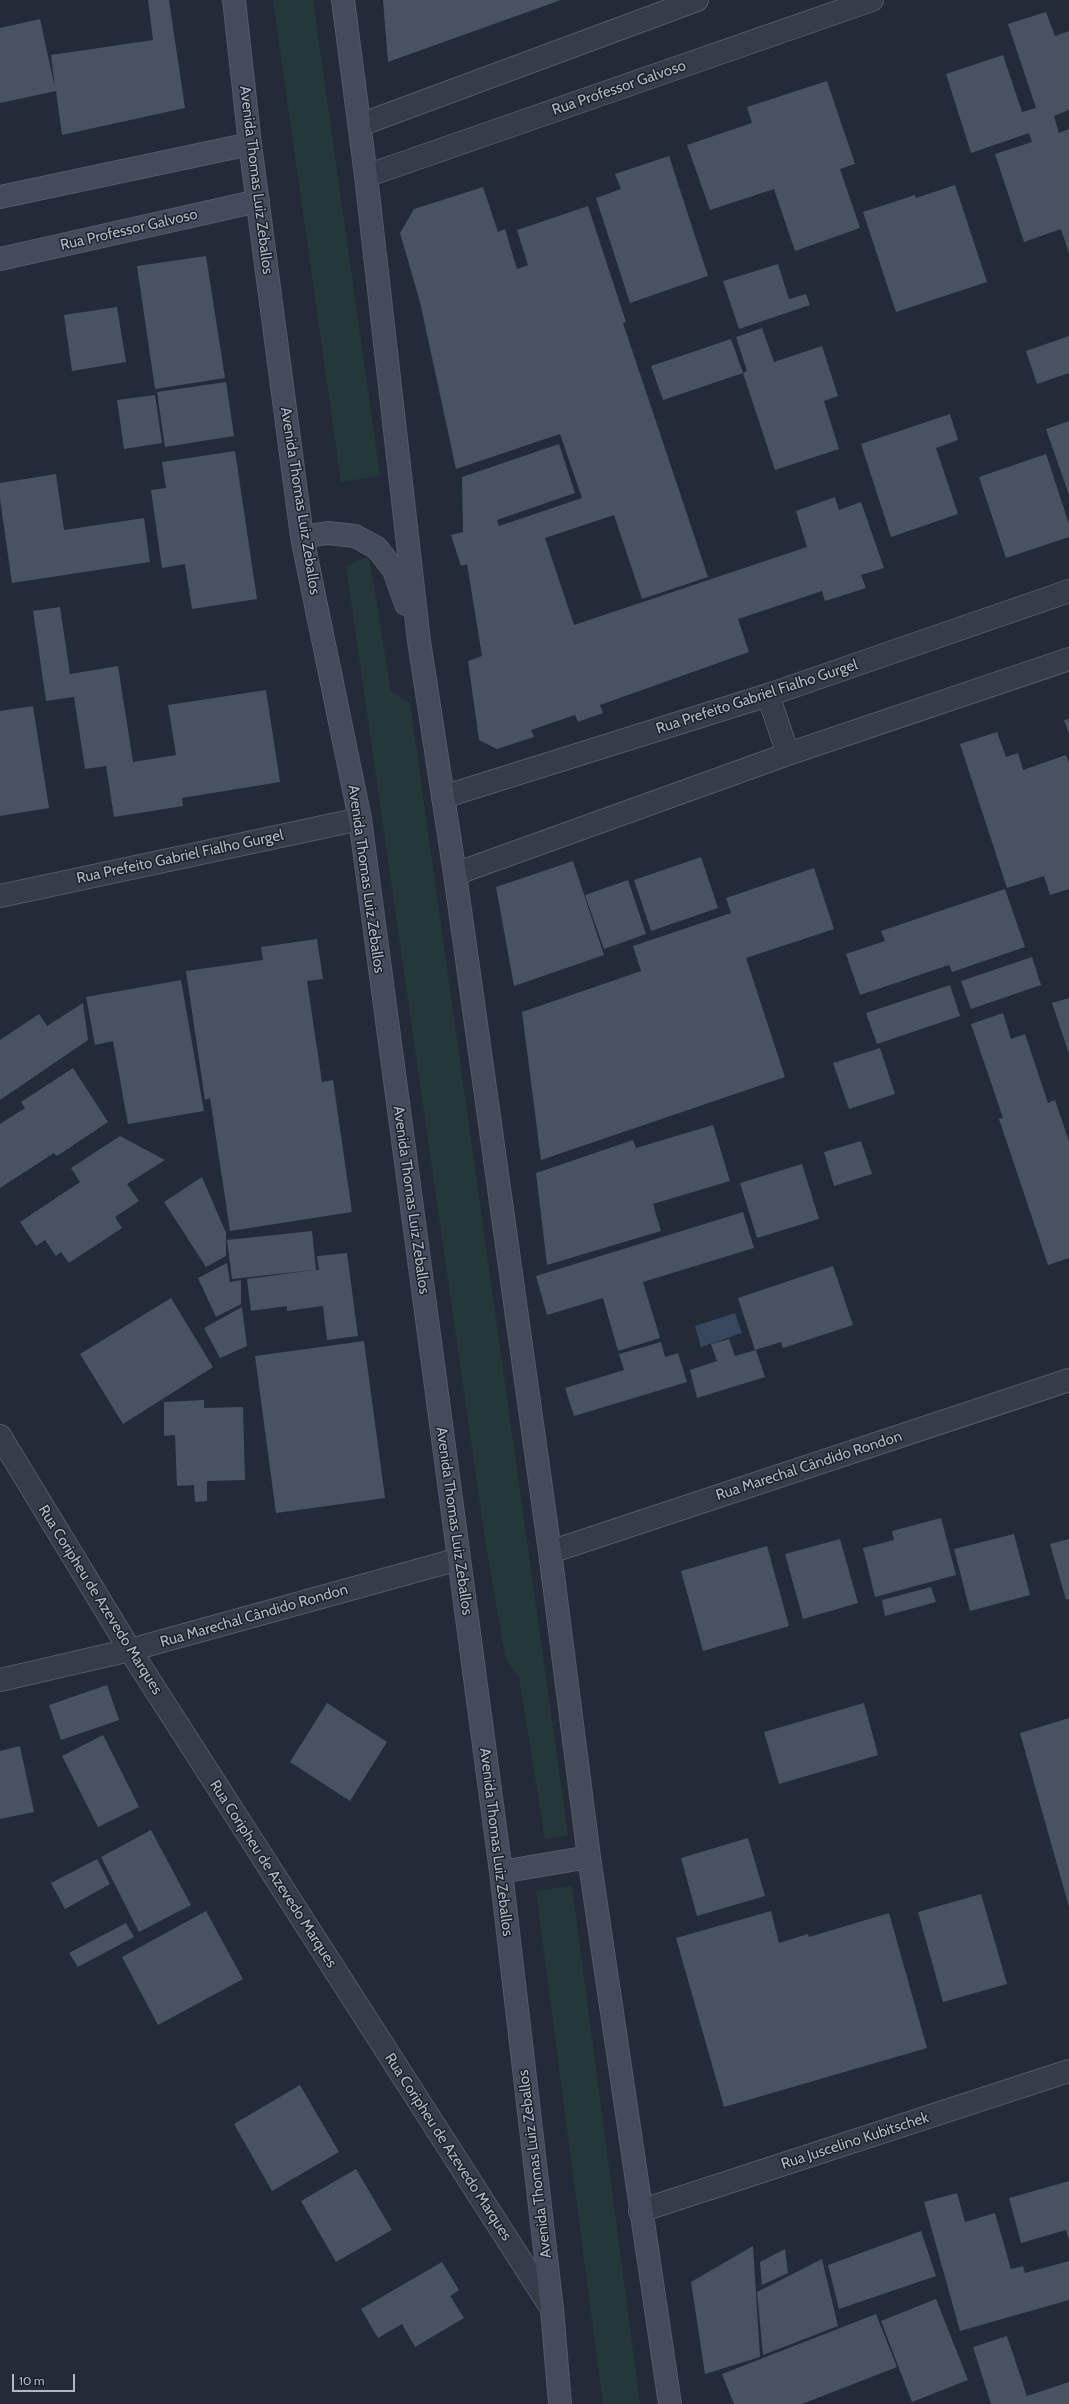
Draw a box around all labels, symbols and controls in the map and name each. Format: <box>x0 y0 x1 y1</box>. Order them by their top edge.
street label: Rua Professor Galvoso <box>550 57 688 119</box>
street label: Avenida Thomas Luiz Zeballos <box>236 85 276 275</box>
street label: Rua Professor Galvoso <box>59 205 199 255</box>
street label: Avenida Thomas Luiz Zeballos <box>276 406 324 596</box>
street label: Rua Prefeito Gabriel Fialho Gurgel <box>654 656 860 738</box>
street label: Avenida Thomas Luiz Zeballos <box>344 784 388 974</box>
street label: Rua Prefeito Gabriel Fialho Gurgel <box>75 826 285 888</box>
street label: Avenida Thomas Luiz Zeballos <box>389 1105 433 1295</box>
street label: Avenida Thomas Luiz Zeballos <box>432 1426 476 1616</box>
street label: Rua Marechal Cândido Rondon <box>714 1427 904 1505</box>
street label: Rua Coripheu de Azevedo Marques <box>34 1502 166 1698</box>
street label: Rua Marechal Cândido Rondon <box>158 1581 350 1651</box>
street label: Avenida Thomas Luiz Zeballos <box>476 1747 516 1937</box>
street label: Rua Coripheu de Azevedo Marques <box>206 1777 340 1971</box>
street label: Rua Coripheu de Azevedo Marques <box>381 2050 515 2244</box>
street label: Avenida Thomas Luiz Zeballos <box>515 2069 555 2259</box>
street label: Rua Juscelino Kubitschek <box>779 2109 931 2173</box>
scale bar <box>14 2366 77 2392</box>
text: 10 m <box>19 2373 45 2388</box>

